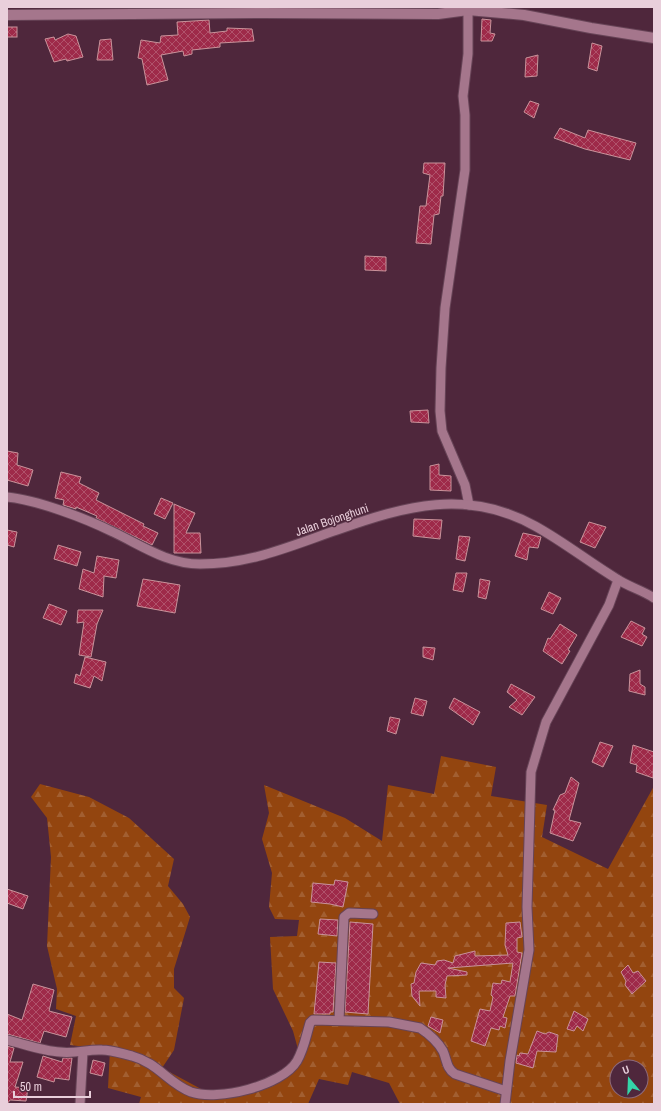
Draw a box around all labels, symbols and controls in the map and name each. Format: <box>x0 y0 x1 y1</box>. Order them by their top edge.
street label: Jalan Bojonghuni <box>293 500 371 540</box>
north arrow <box>609 1059 649 1099</box>
text: U <box>620 1062 631 1077</box>
scale bar <box>14 1073 90 1099</box>
text: 50 m <box>20 1079 42 1095</box>

